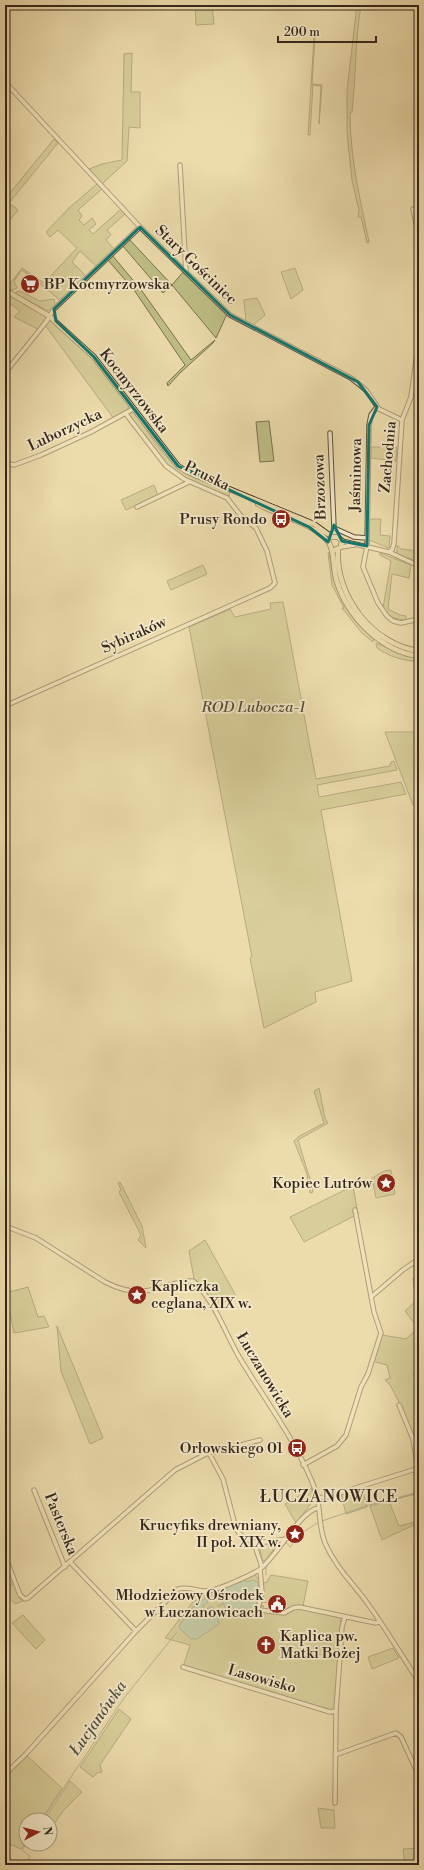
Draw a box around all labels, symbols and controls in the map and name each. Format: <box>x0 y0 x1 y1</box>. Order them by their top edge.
scale bar <box>278 18 376 44</box>
text: 200 m <box>284 25 320 40</box>
street label: Stary Gościniec <box>151 221 241 309</box>
supermarket icon: BP Kocmyrzowska <box>19 273 41 295</box>
place label: BP Kocmyrzowska <box>43 275 170 294</box>
street label: Kocmyrzowska <box>95 345 173 437</box>
street label: Luborzycka <box>25 404 105 455</box>
street label: Zachodnia <box>375 420 401 494</box>
street label: Jaśminowa <box>346 438 366 513</box>
street label: Brzozowa <box>309 453 331 521</box>
street label: Pruska <box>181 457 233 495</box>
bus stop icon: Prusy Rondo <box>270 508 292 530</box>
place label: Prusy Rondo <box>179 510 267 529</box>
street label: Sybiraków <box>98 612 170 658</box>
park label: ROD Lubocza-1 <box>200 698 305 717</box>
place icon: Kopiec Lutrów <box>375 1172 397 1194</box>
place label: Kopiec Lutrów <box>272 1174 373 1193</box>
place label: Kapliczka ceglana, XIX w. <box>151 1277 251 1313</box>
place icon: Kapliczka ceglana, XIX w. <box>126 1284 148 1306</box>
street label: Łuczanowicka <box>232 1329 298 1422</box>
bus stop icon: Orłowskiego 01 <box>286 1437 308 1459</box>
place label: Orłowskiego 01 <box>180 1439 284 1458</box>
district label: ŁUCZANOWICE <box>259 1486 399 1508</box>
street label: Pasterska <box>40 1490 82 1558</box>
place label: Krucyfiks drewniany, II poł. XIX w. <box>139 1516 281 1552</box>
place icon: Krucyfiks drewniany, II poł. XIX w. <box>284 1523 306 1545</box>
place label: Młodzieżowy Ośrodek w Łuczanowicach <box>116 1586 264 1622</box>
public building icon: Młodzieżowy Ośrodek w Łuczanowicach <box>266 1593 288 1615</box>
place label: Kaplica pw. Matki Bożej <box>280 1627 361 1663</box>
church icon: Kaplica pw. Matki Bożej <box>255 1634 277 1656</box>
street label: Lasowisko <box>226 1660 298 1698</box>
water label: Łucjanówka <box>64 1677 131 1760</box>
north arrow <box>18 1812 58 1852</box>
text: N <box>39 1826 54 1836</box>

